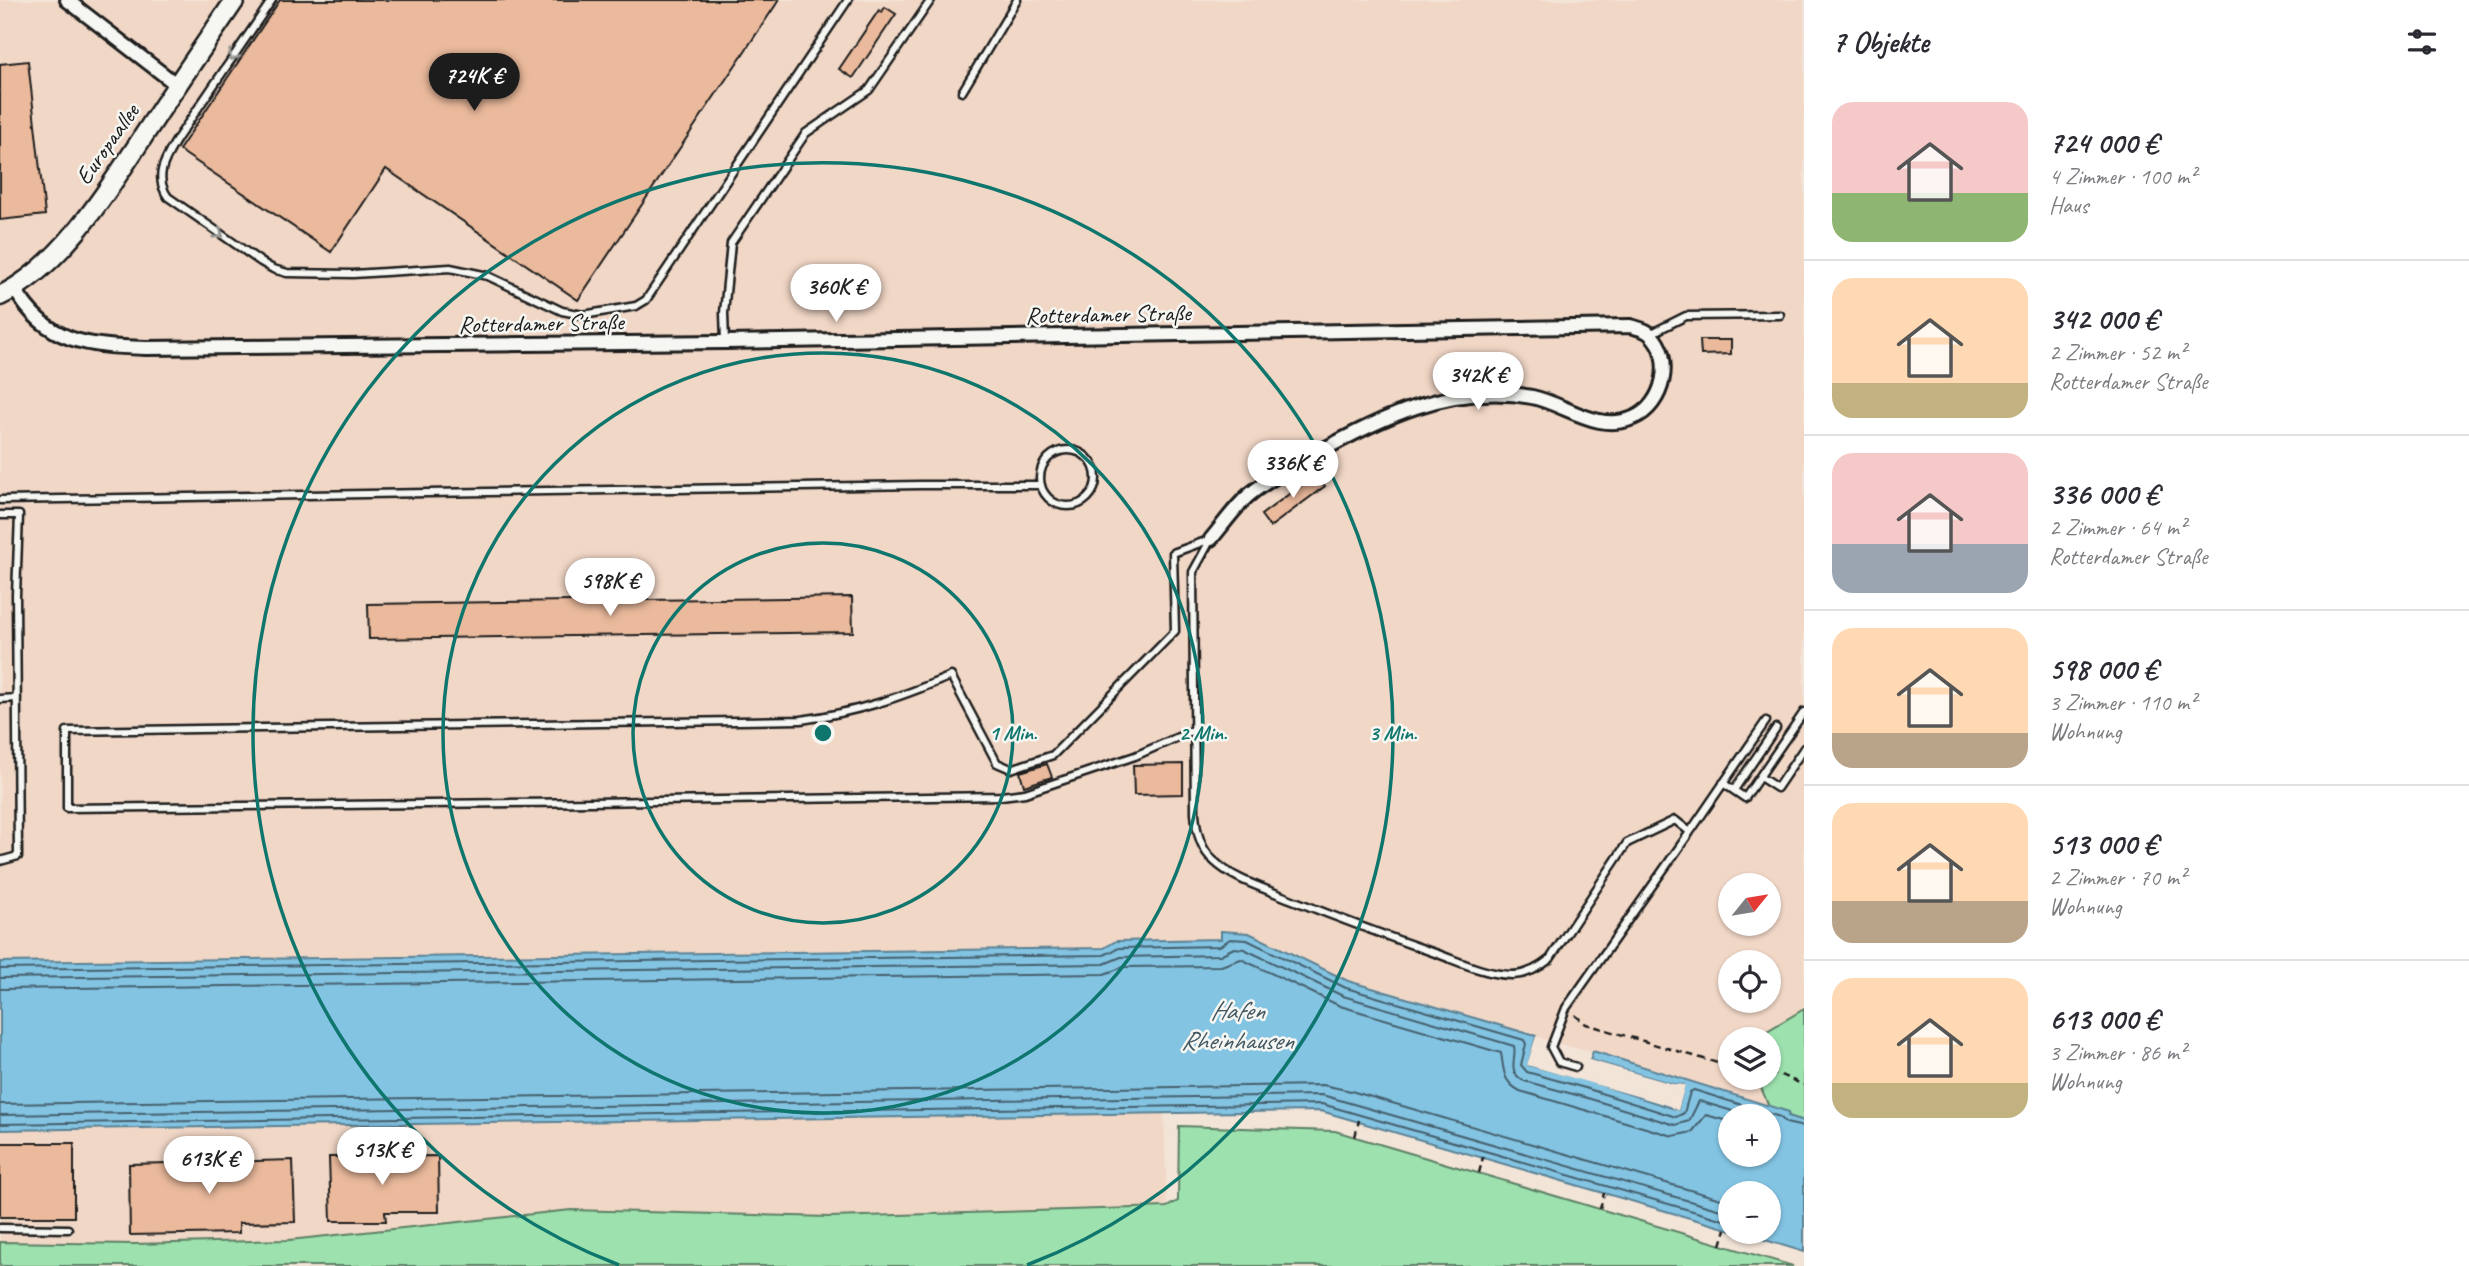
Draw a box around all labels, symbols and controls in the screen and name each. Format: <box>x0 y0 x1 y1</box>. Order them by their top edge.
text: 7 Objekte <box>1832 23 1929 61</box>
icon: filters <box>2403 23 2441 61</box>
one-way arrow <box>229 49 242 62</box>
pin: 724K € <box>417 54 531 113</box>
text: 724K € <box>445 61 503 90</box>
street label: Europaallee <box>68 96 147 190</box>
text: 724 000 € <box>2049 124 2158 162</box>
icon: home <box>1888 130 1972 214</box>
text: 4 Zimmer · 100 m² <box>2049 162 2196 191</box>
text: Haus <box>2049 191 2088 220</box>
one-way arrow <box>212 226 225 239</box>
pin: 360K € <box>779 264 893 324</box>
text: 360K € <box>806 272 866 301</box>
street label: Rotterdamer Straße <box>1025 298 1193 330</box>
text: 342 000 € <box>2049 300 2158 338</box>
icon: home <box>1888 306 1972 390</box>
street label: Rotterdamer Straße <box>458 307 626 339</box>
text: 2 Zimmer · 52 m² <box>2049 338 2186 367</box>
pin: 342K € <box>1421 352 1535 412</box>
text: 342K € <box>1449 360 1507 389</box>
text: Rotterdamer Straße <box>2049 367 2207 396</box>
pin: 336K € <box>1236 440 1350 500</box>
text: 336K € <box>1263 448 1323 477</box>
text: 336 000 € <box>2049 475 2159 513</box>
icon: home <box>1888 481 1972 565</box>
text: 2 Zimmer · 64 m² <box>2049 513 2186 542</box>
text: Rotterdamer Straße <box>2049 542 2207 571</box>
pin: 598K € <box>553 558 667 618</box>
text: 598K € <box>581 566 639 595</box>
text: 598 000 € <box>2049 650 2157 688</box>
icon: home <box>1888 656 1972 740</box>
text: 3 Zimmer · 110 m² <box>2049 688 2196 717</box>
text: Wohnung <box>2049 717 2122 746</box>
text: 1 Min. <box>989 720 1038 746</box>
text: 2 Min. <box>1179 720 1228 746</box>
text: 3 Min. <box>1369 720 1418 746</box>
centre of rings <box>811 721 835 745</box>
text: 513 000 € <box>2049 825 2158 863</box>
icon: home <box>1888 831 1972 915</box>
text: 2 Zimmer · 70 m² <box>2049 863 2186 892</box>
north arrow <box>1718 873 1782 936</box>
map controls <box>1718 873 1781 1244</box>
text: Wohnung <box>2049 892 2122 921</box>
button: locate <box>1718 950 1781 1013</box>
water label: Hafen Rheinhausen <box>1181 994 1295 1057</box>
text: 613 000 € <box>2049 1000 2159 1038</box>
icon: home <box>1888 1006 1972 1090</box>
button: layers <box>1718 1027 1781 1090</box>
text: 3 Zimmer · 86 m² <box>2049 1038 2186 1067</box>
text: Wohnung <box>2049 1067 2122 1096</box>
button: + <box>1718 1104 1781 1167</box>
pin: 513K € <box>325 1128 439 1187</box>
text: 513K € <box>353 1135 411 1164</box>
pin: 613K € <box>152 1136 266 1196</box>
text: 613K € <box>179 1144 239 1173</box>
button: − <box>1718 1181 1781 1244</box>

